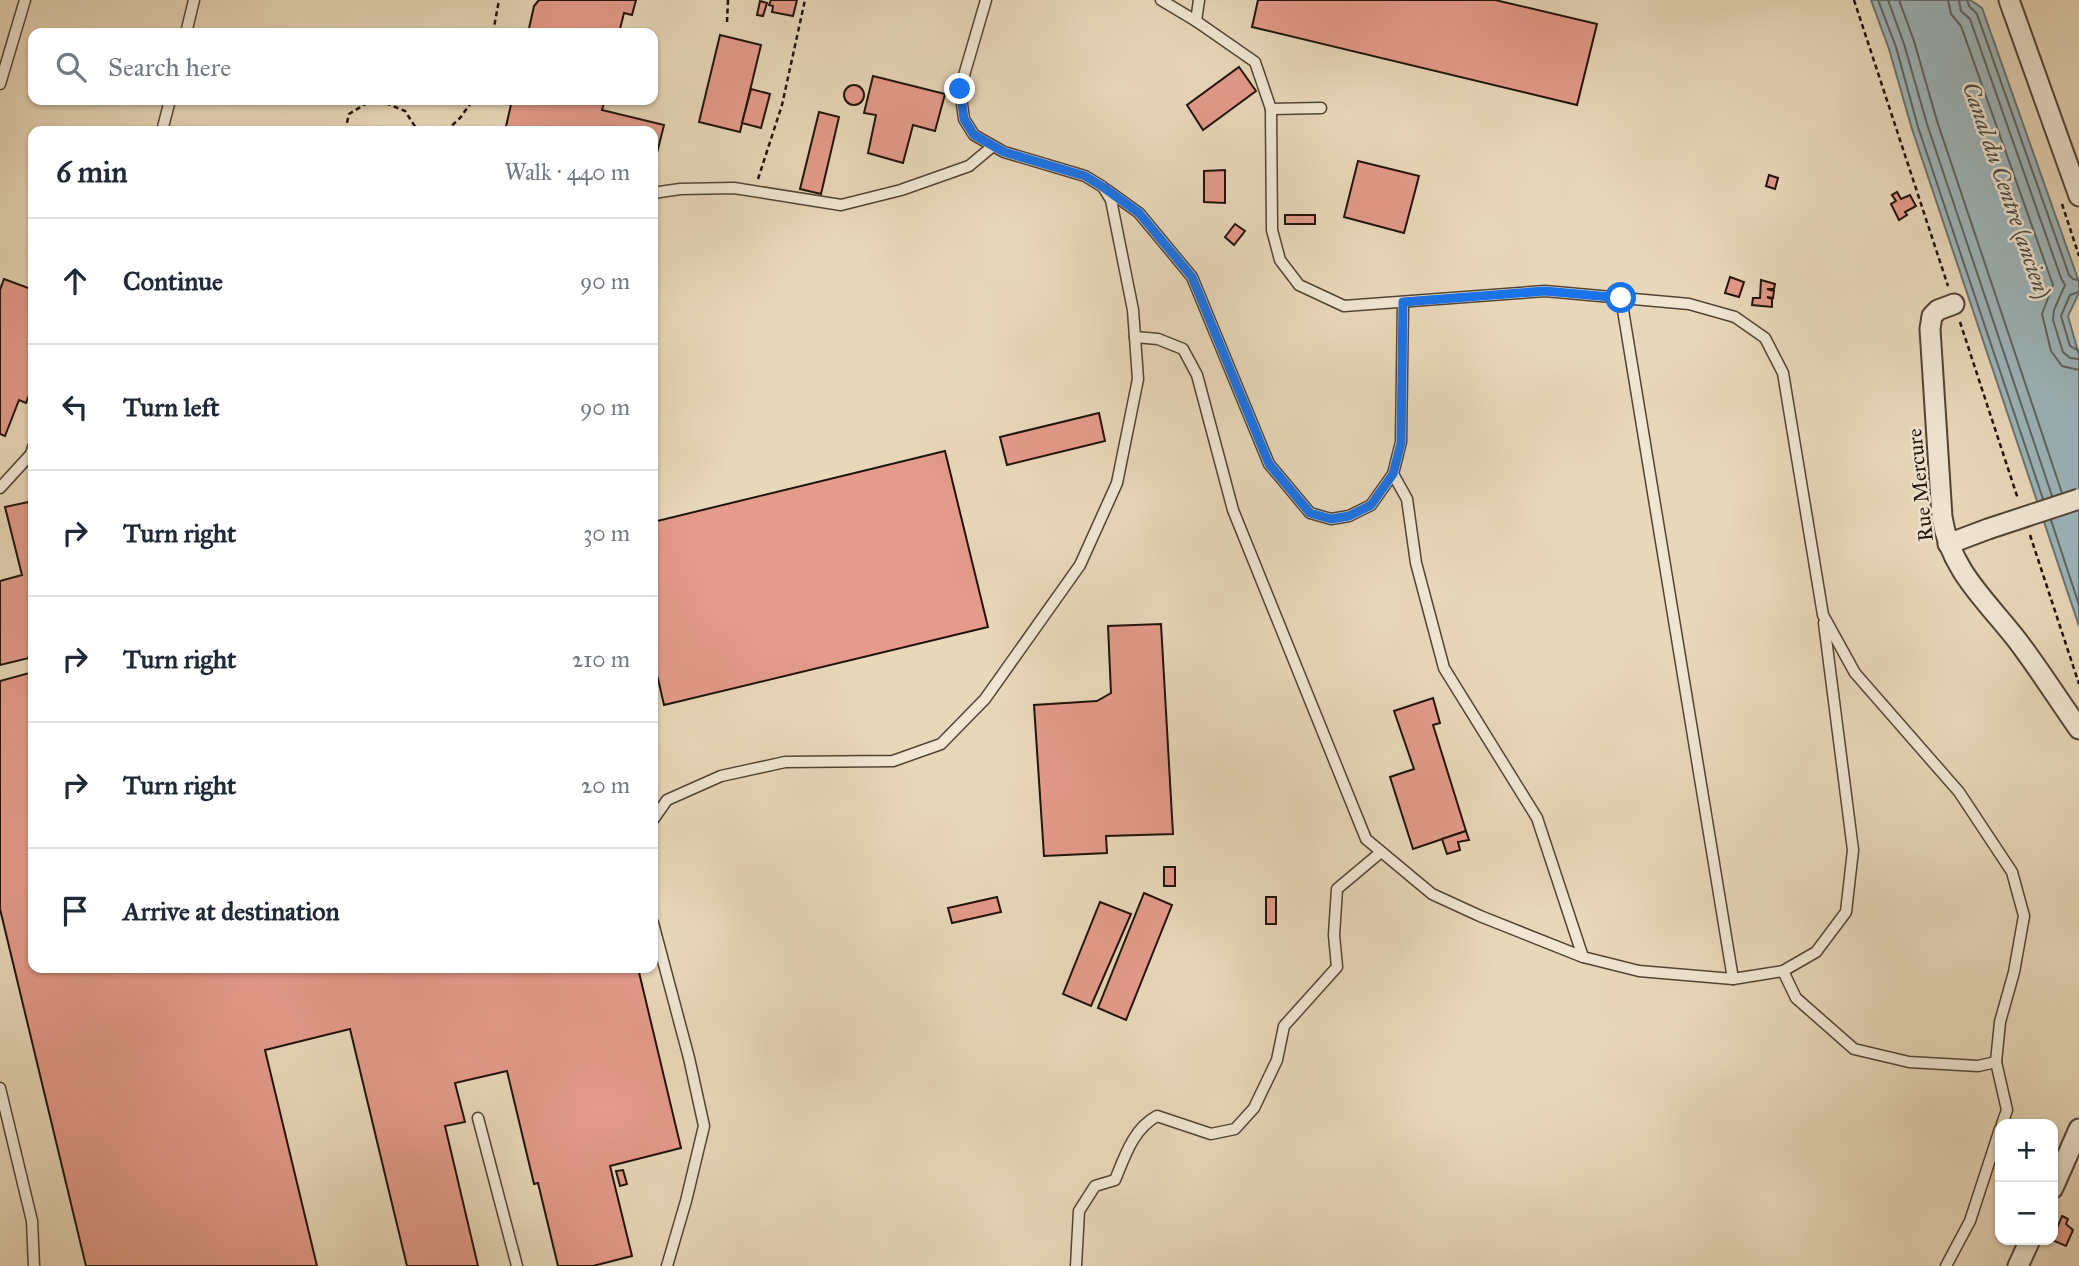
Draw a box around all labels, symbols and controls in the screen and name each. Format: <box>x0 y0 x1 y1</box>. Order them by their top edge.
search box <box>28 28 658 105</box>
icon: search <box>52 48 90 86</box>
text: Search here <box>108 51 231 83</box>
route end <box>944 73 975 104</box>
water label: Canal du Centre (ancien) <box>1956 78 2057 302</box>
text: 6 min <box>56 154 128 190</box>
text: Walk · 440 m <box>504 158 630 186</box>
icon: ahead <box>56 262 94 300</box>
text: Continue <box>123 265 223 297</box>
text: 90 m <box>580 267 630 295</box>
route start <box>1605 282 1636 313</box>
icon: left <box>56 388 94 426</box>
text: Turn left <box>123 391 219 423</box>
text: 90 m <box>580 393 630 421</box>
street label: Rue Mercure <box>1901 427 1939 543</box>
icon: right <box>56 514 94 552</box>
text: Turn right <box>123 517 236 549</box>
text: 30 m <box>583 519 630 547</box>
icon: right <box>56 640 94 678</box>
text: Turn right <box>123 643 236 675</box>
text: 210 m <box>572 645 630 673</box>
icon: right <box>56 766 94 804</box>
text: Turn right <box>123 769 236 801</box>
text: 20 m <box>581 771 630 799</box>
icon: arrive <box>56 892 94 930</box>
text: Arrive at destination <box>123 895 340 927</box>
map controls <box>1995 1119 2058 1245</box>
button: + <box>1995 1119 2058 1182</box>
button: − <box>1995 1182 2058 1245</box>

